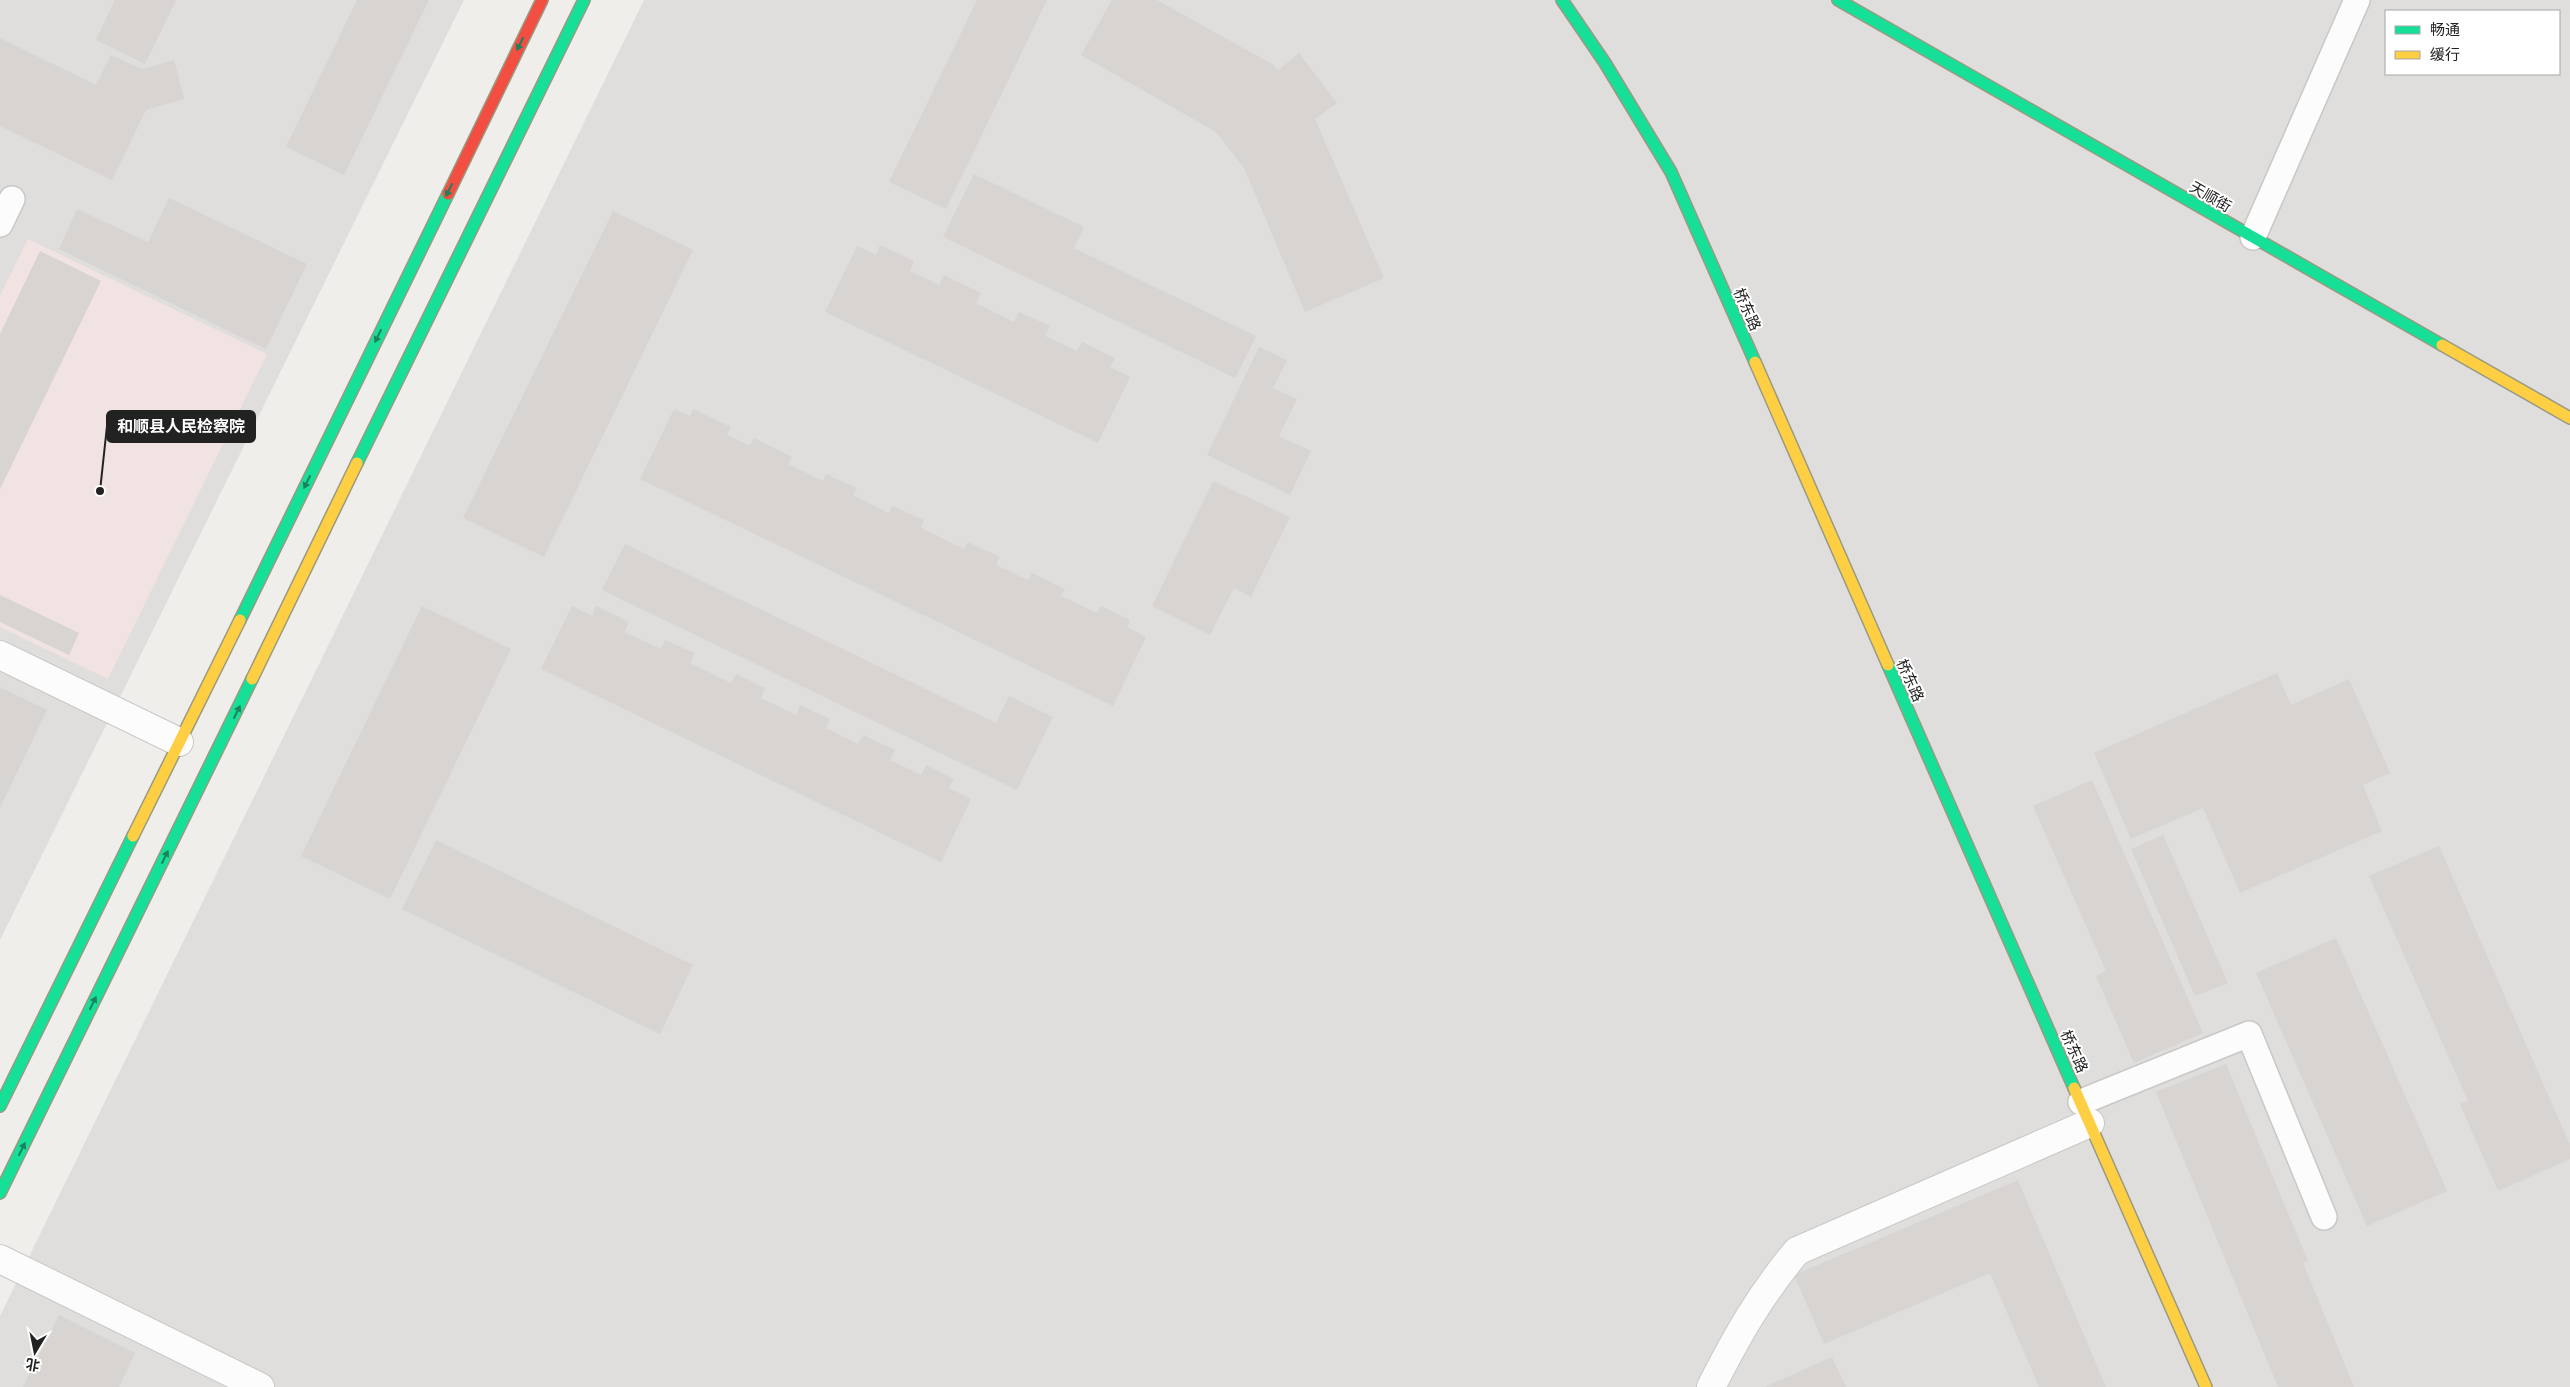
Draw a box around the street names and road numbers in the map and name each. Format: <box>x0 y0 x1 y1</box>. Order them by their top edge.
street label: 天顺街 <box>2187 177 2235 215</box>
street label: 桥东路 <box>1731 285 1765 333</box>
street label: 桥东路 <box>1894 656 1928 704</box>
street label: 桥东路 <box>2058 1027 2092 1075</box>

